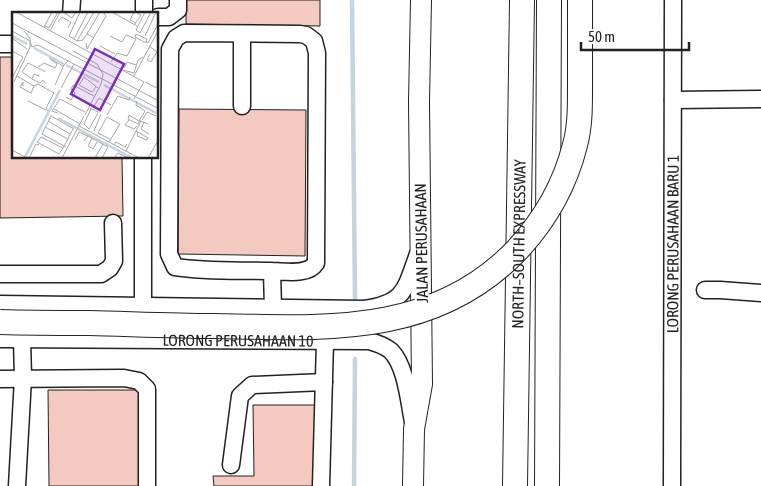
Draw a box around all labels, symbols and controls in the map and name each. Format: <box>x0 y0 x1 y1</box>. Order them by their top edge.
inset map <box>12 12 159 159</box>
scale bar <box>581 20 688 52</box>
text: 50 m <box>588 28 615 45</box>
street label: LORONG PERUSAHAAN BARU 1 <box>663 155 682 333</box>
street label: NORTH–SOUTH EXPRESSWAY <box>508 158 529 329</box>
street label: JALAN PERUSAHAAN <box>411 183 431 303</box>
street label: LORONG PERUSAHAAN 10 <box>162 331 314 350</box>

